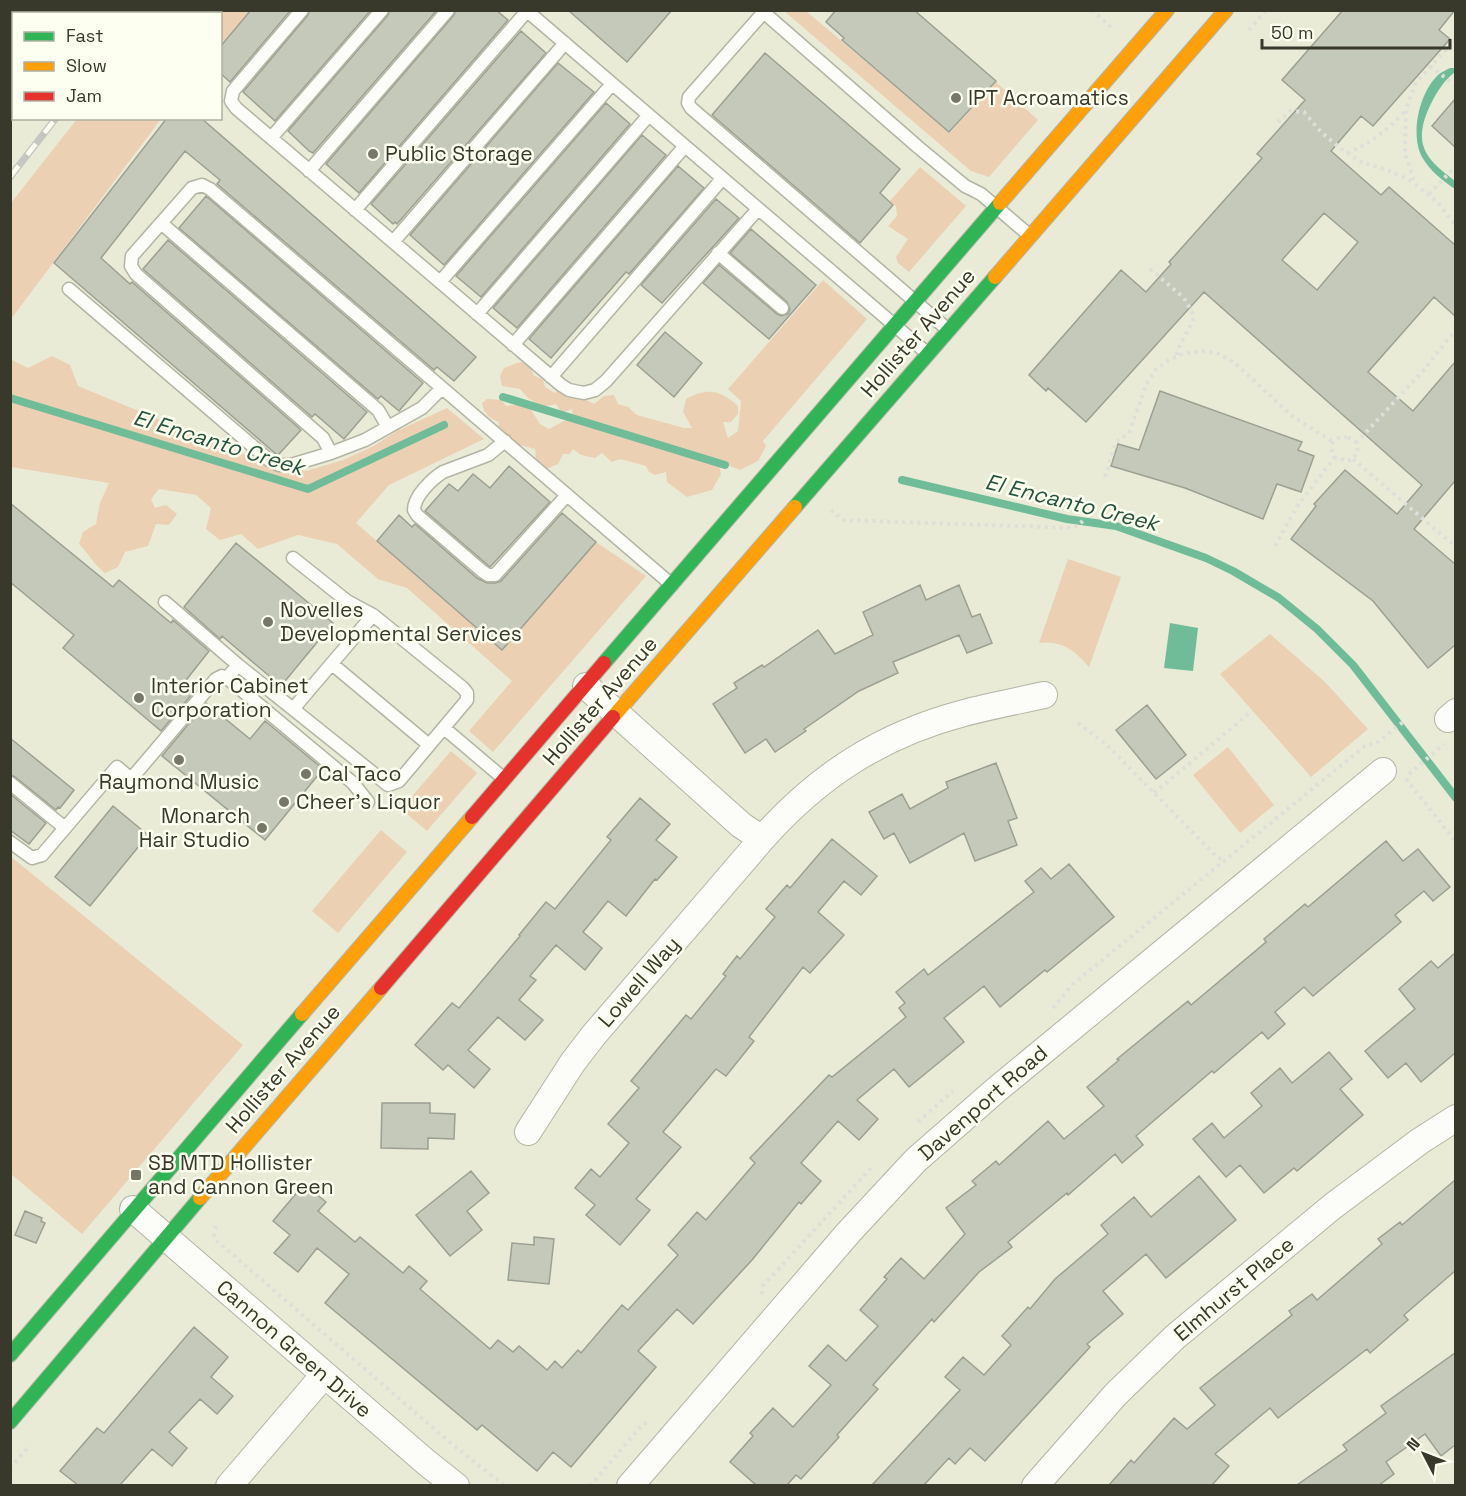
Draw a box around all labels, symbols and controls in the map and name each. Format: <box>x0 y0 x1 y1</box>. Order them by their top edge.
legend <box>12 12 222 120</box>
scale bar <box>1262 12 1450 50</box>
text: 50 m <box>1271 21 1313 44</box>
text: Fast <box>66 24 103 47</box>
text: Slow <box>66 54 107 77</box>
text: Jam <box>66 84 102 107</box>
place label: IPT Acroamatics <box>968 84 1129 111</box>
marker: IPT Acroamatics <box>949 91 963 105</box>
place label: Public Storage <box>385 140 533 167</box>
marker: Public Storage <box>366 147 380 161</box>
street label: Hollister Avenue <box>854 263 981 403</box>
water label: El Encanto Creek <box>130 403 310 482</box>
water label: El Encanto Creek <box>983 467 1163 538</box>
place label: Novelles Developmental Services <box>280 596 522 647</box>
marker: Novelles Developmental Services <box>261 615 275 629</box>
street label: Hollister Avenue <box>536 631 663 771</box>
place label: Interior Cabinet Corporation <box>151 672 309 723</box>
marker: Interior Cabinet Corporation <box>132 691 146 705</box>
marker: Raymond Music <box>172 753 186 767</box>
place label: Cal Taco <box>318 760 401 787</box>
marker: Cal Taco <box>299 767 313 781</box>
place label: Raymond Music <box>99 768 259 795</box>
place label: Cheer's Liquor <box>296 788 441 815</box>
marker: Cheer's Liquor <box>277 795 291 809</box>
place label: Monarch Hair Studio <box>139 802 250 853</box>
marker: Monarch Hair Studio <box>255 821 269 835</box>
street label: Lowell Way <box>592 931 685 1033</box>
street label: Hollister Avenue <box>219 999 346 1139</box>
street label: Davenport Road <box>912 1039 1053 1166</box>
place label: SB MTD Hollister and Cannon Green <box>148 1149 334 1200</box>
marker: SB MTD Hollister and Cannon Green <box>129 1168 143 1182</box>
street label: Elmhurst Place <box>1168 1230 1299 1347</box>
street label: Cannon Green Drive <box>211 1274 378 1424</box>
north arrow <box>1394 1424 1454 1484</box>
text: N <box>1402 1433 1425 1455</box>

